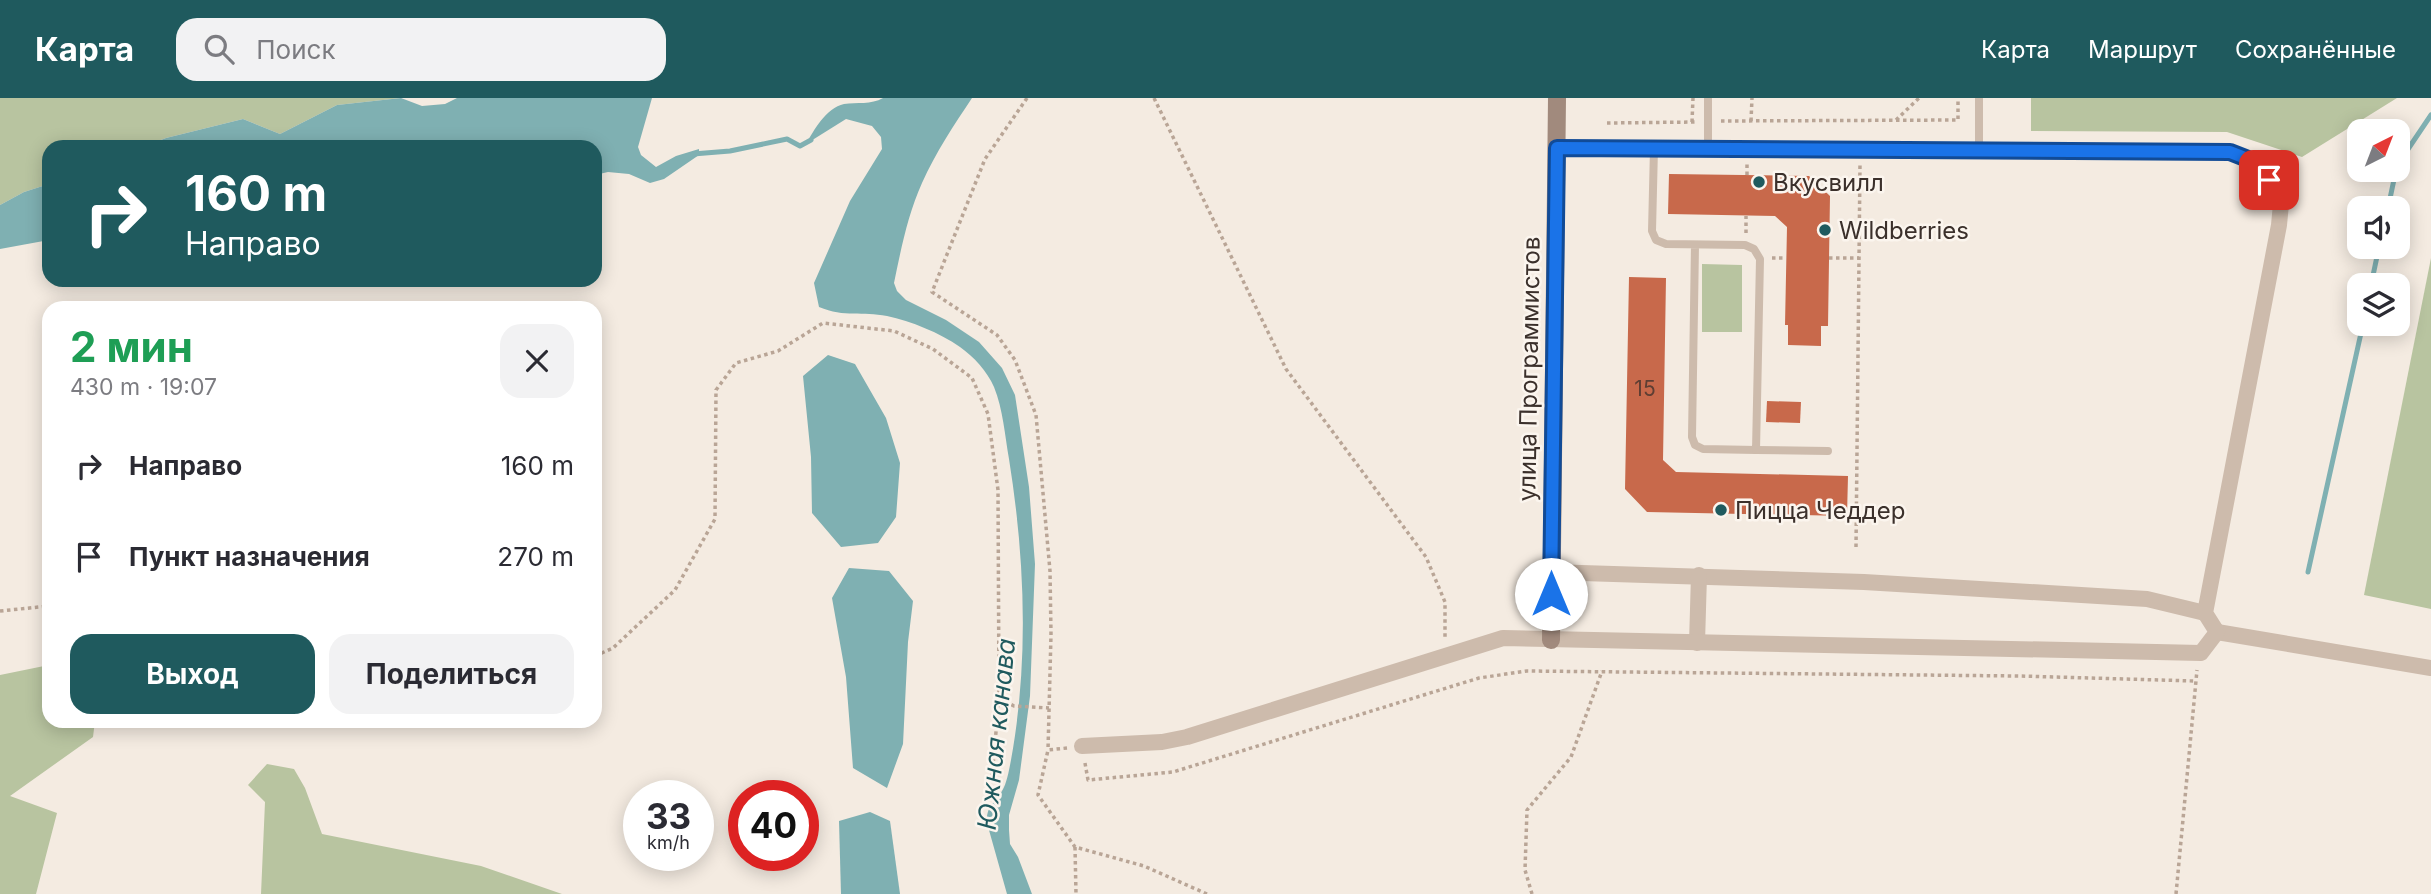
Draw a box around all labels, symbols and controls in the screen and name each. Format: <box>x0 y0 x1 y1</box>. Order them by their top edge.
search box <box>176 18 666 81</box>
text: Карта <box>35 29 134 69</box>
icon: search <box>200 30 238 68</box>
text: Поиск <box>256 34 335 65</box>
text: Карта <box>1981 35 2050 64</box>
text: Маршрут <box>2088 35 2197 64</box>
text: Сохранённые <box>2235 35 2396 64</box>
north arrow <box>2347 119 2410 182</box>
map controls <box>2347 119 2410 336</box>
pin <box>2239 150 2299 210</box>
icon: arrive <box>2250 161 2288 199</box>
text: 160 m <box>185 164 327 223</box>
icon: right <box>70 168 161 259</box>
place label: Вкусвилл <box>1773 168 1884 197</box>
marker: Вкусвилл <box>1751 174 1767 190</box>
button: sound <box>2347 196 2410 259</box>
place label: Wildberries <box>1839 216 1969 245</box>
marker: Wildberries <box>1817 222 1833 238</box>
text: Направо <box>185 224 321 263</box>
street label: улица Программистов <box>1512 236 1546 502</box>
button: layers <box>2347 273 2410 336</box>
text: 2 мин <box>70 321 193 372</box>
button: close <box>500 324 574 398</box>
text: 430 m · 19:07 <box>70 373 217 401</box>
house number: 15 <box>1634 376 1656 401</box>
icon: right <box>70 447 108 485</box>
text: Направо <box>129 450 242 481</box>
text: 160 m <box>501 450 574 481</box>
place label: Пицца Чеддер <box>1735 496 1906 525</box>
marker: Пицца Чеддер <box>1713 502 1729 518</box>
icon: arrive <box>70 538 108 576</box>
text: Пункт назначения <box>129 541 370 572</box>
text: 270 m <box>497 541 574 572</box>
position arrow <box>1514 557 1588 631</box>
button: Выход <box>70 634 315 714</box>
button: Поделиться <box>329 634 574 714</box>
water label: Южная канава <box>971 637 1021 831</box>
speed limit sign: 40 <box>728 780 819 871</box>
text: 33 <box>646 795 691 837</box>
text: km/h <box>647 832 690 853</box>

